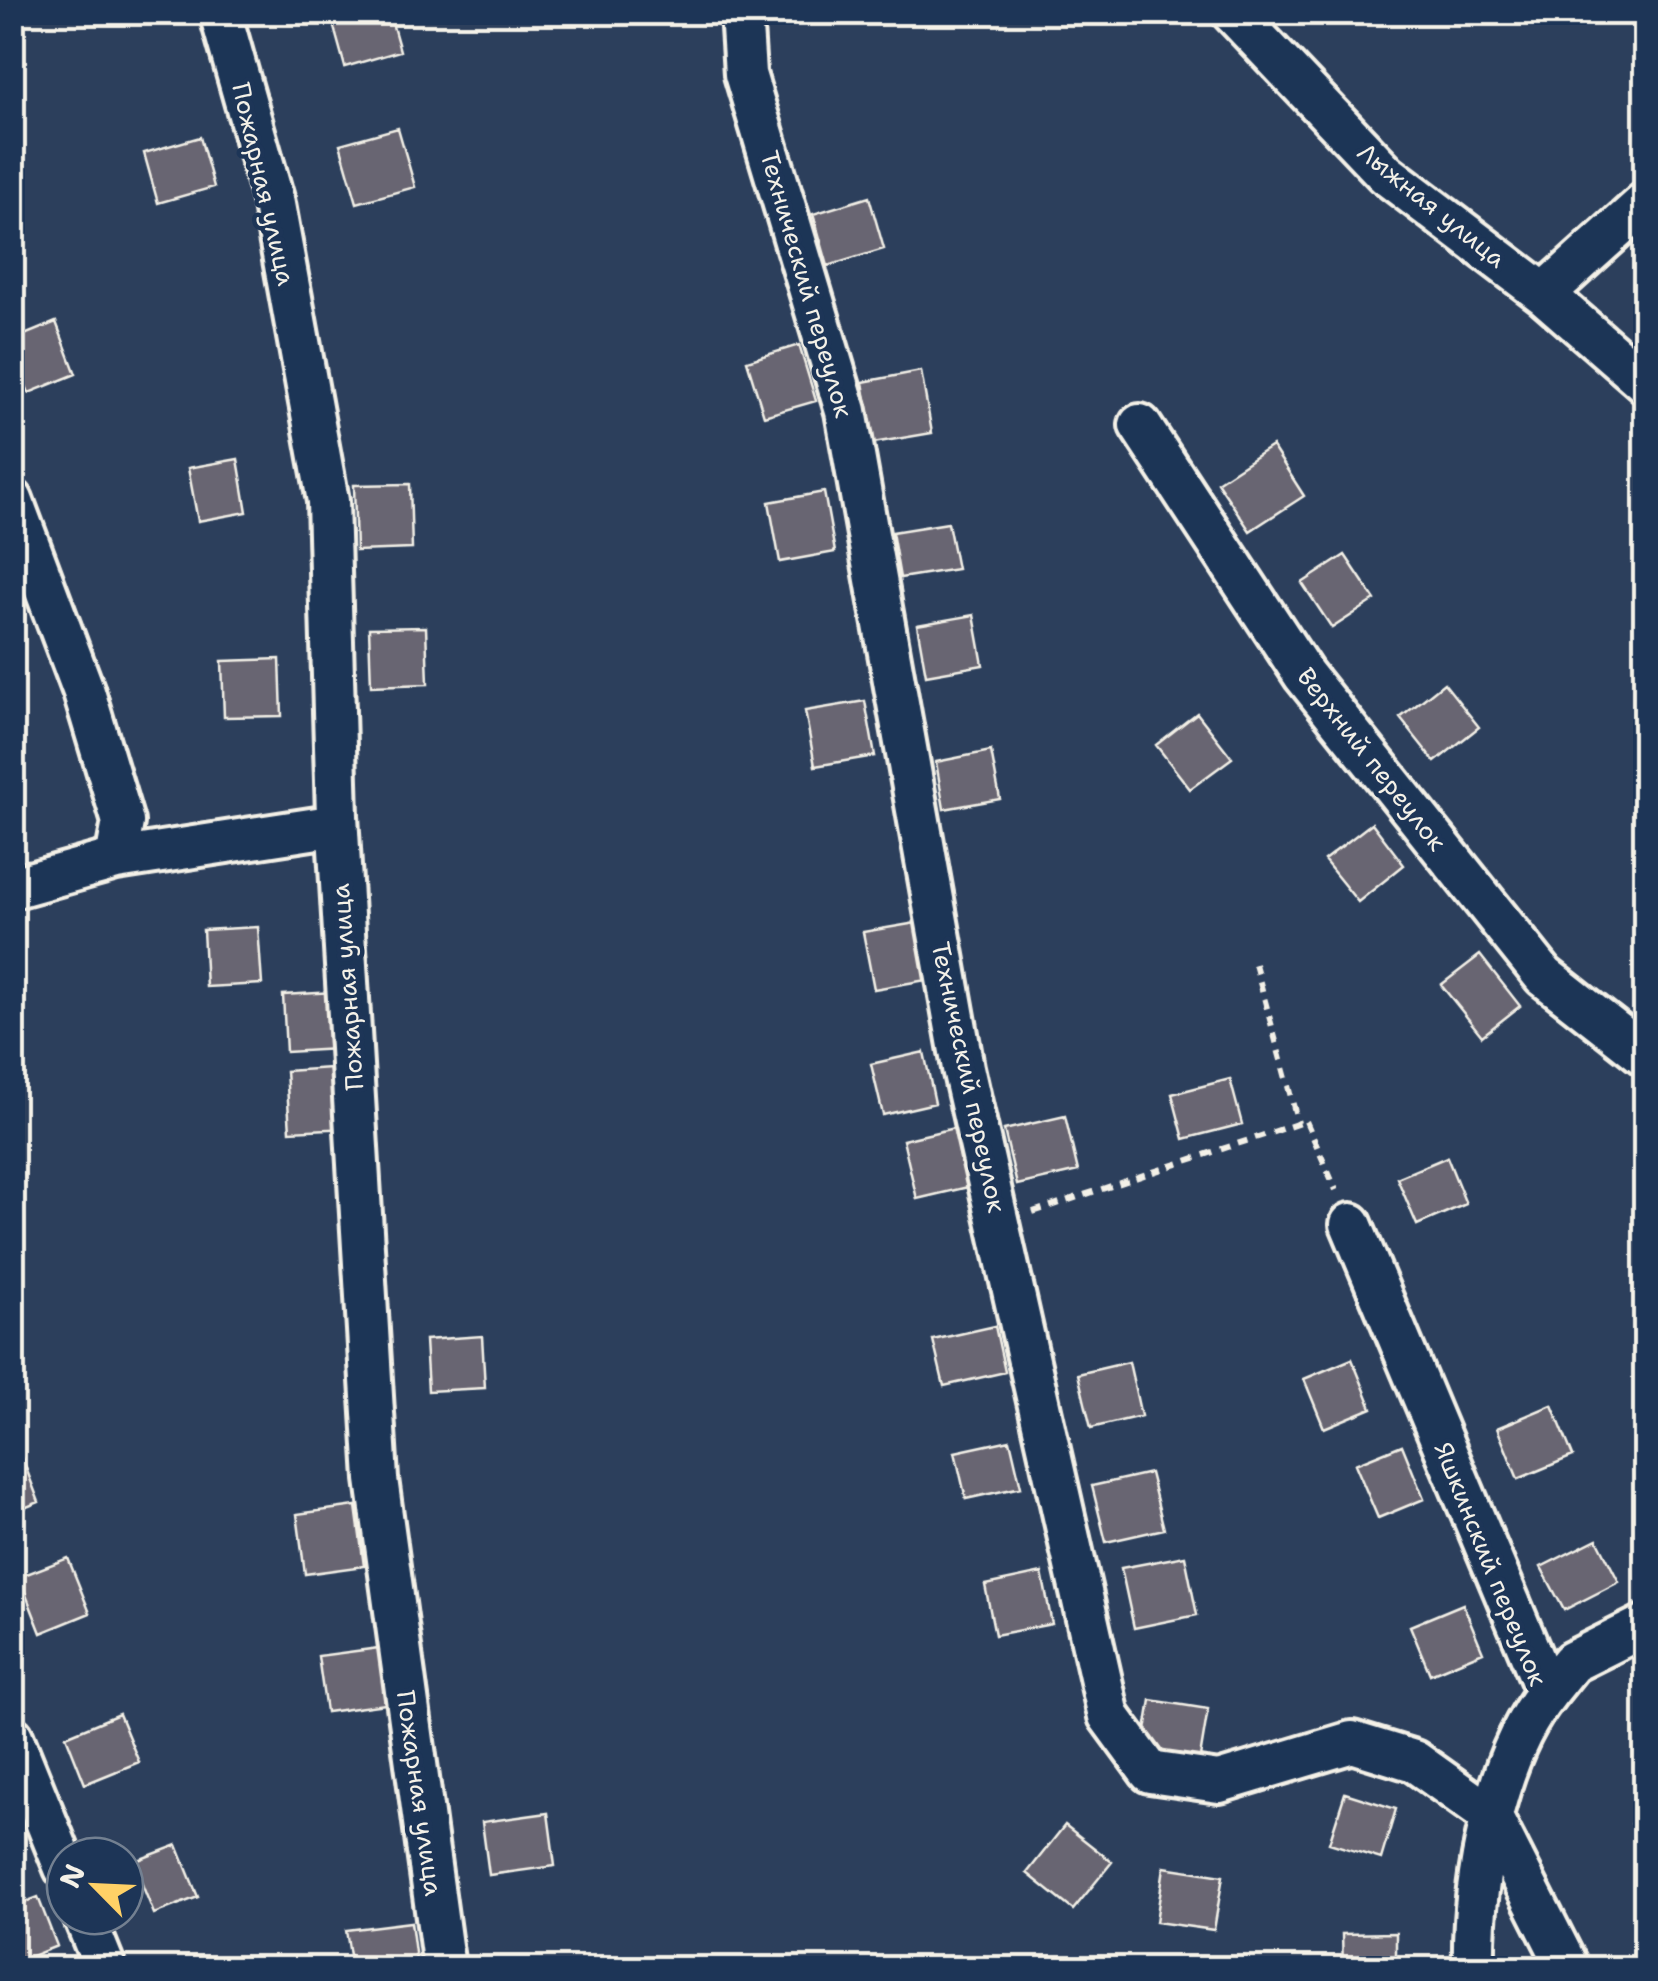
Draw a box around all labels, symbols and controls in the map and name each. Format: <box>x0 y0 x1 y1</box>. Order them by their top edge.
street label: Пожарная улица <box>224 79 304 289</box>
street label: Лыжная улица <box>1351 135 1514 276</box>
street label: Технический переулок <box>753 147 861 421</box>
street label: Верхний переулок <box>1290 660 1454 858</box>
street label: Пожарная улица <box>323 882 371 1092</box>
street label: Технический переулок <box>924 938 1014 1216</box>
street label: Яшкинский переулок <box>1427 1437 1555 1691</box>
street label: Пожарная улица <box>389 1688 451 1898</box>
north arrow <box>45 1836 145 1936</box>
text: N <box>50 1858 94 1894</box>

